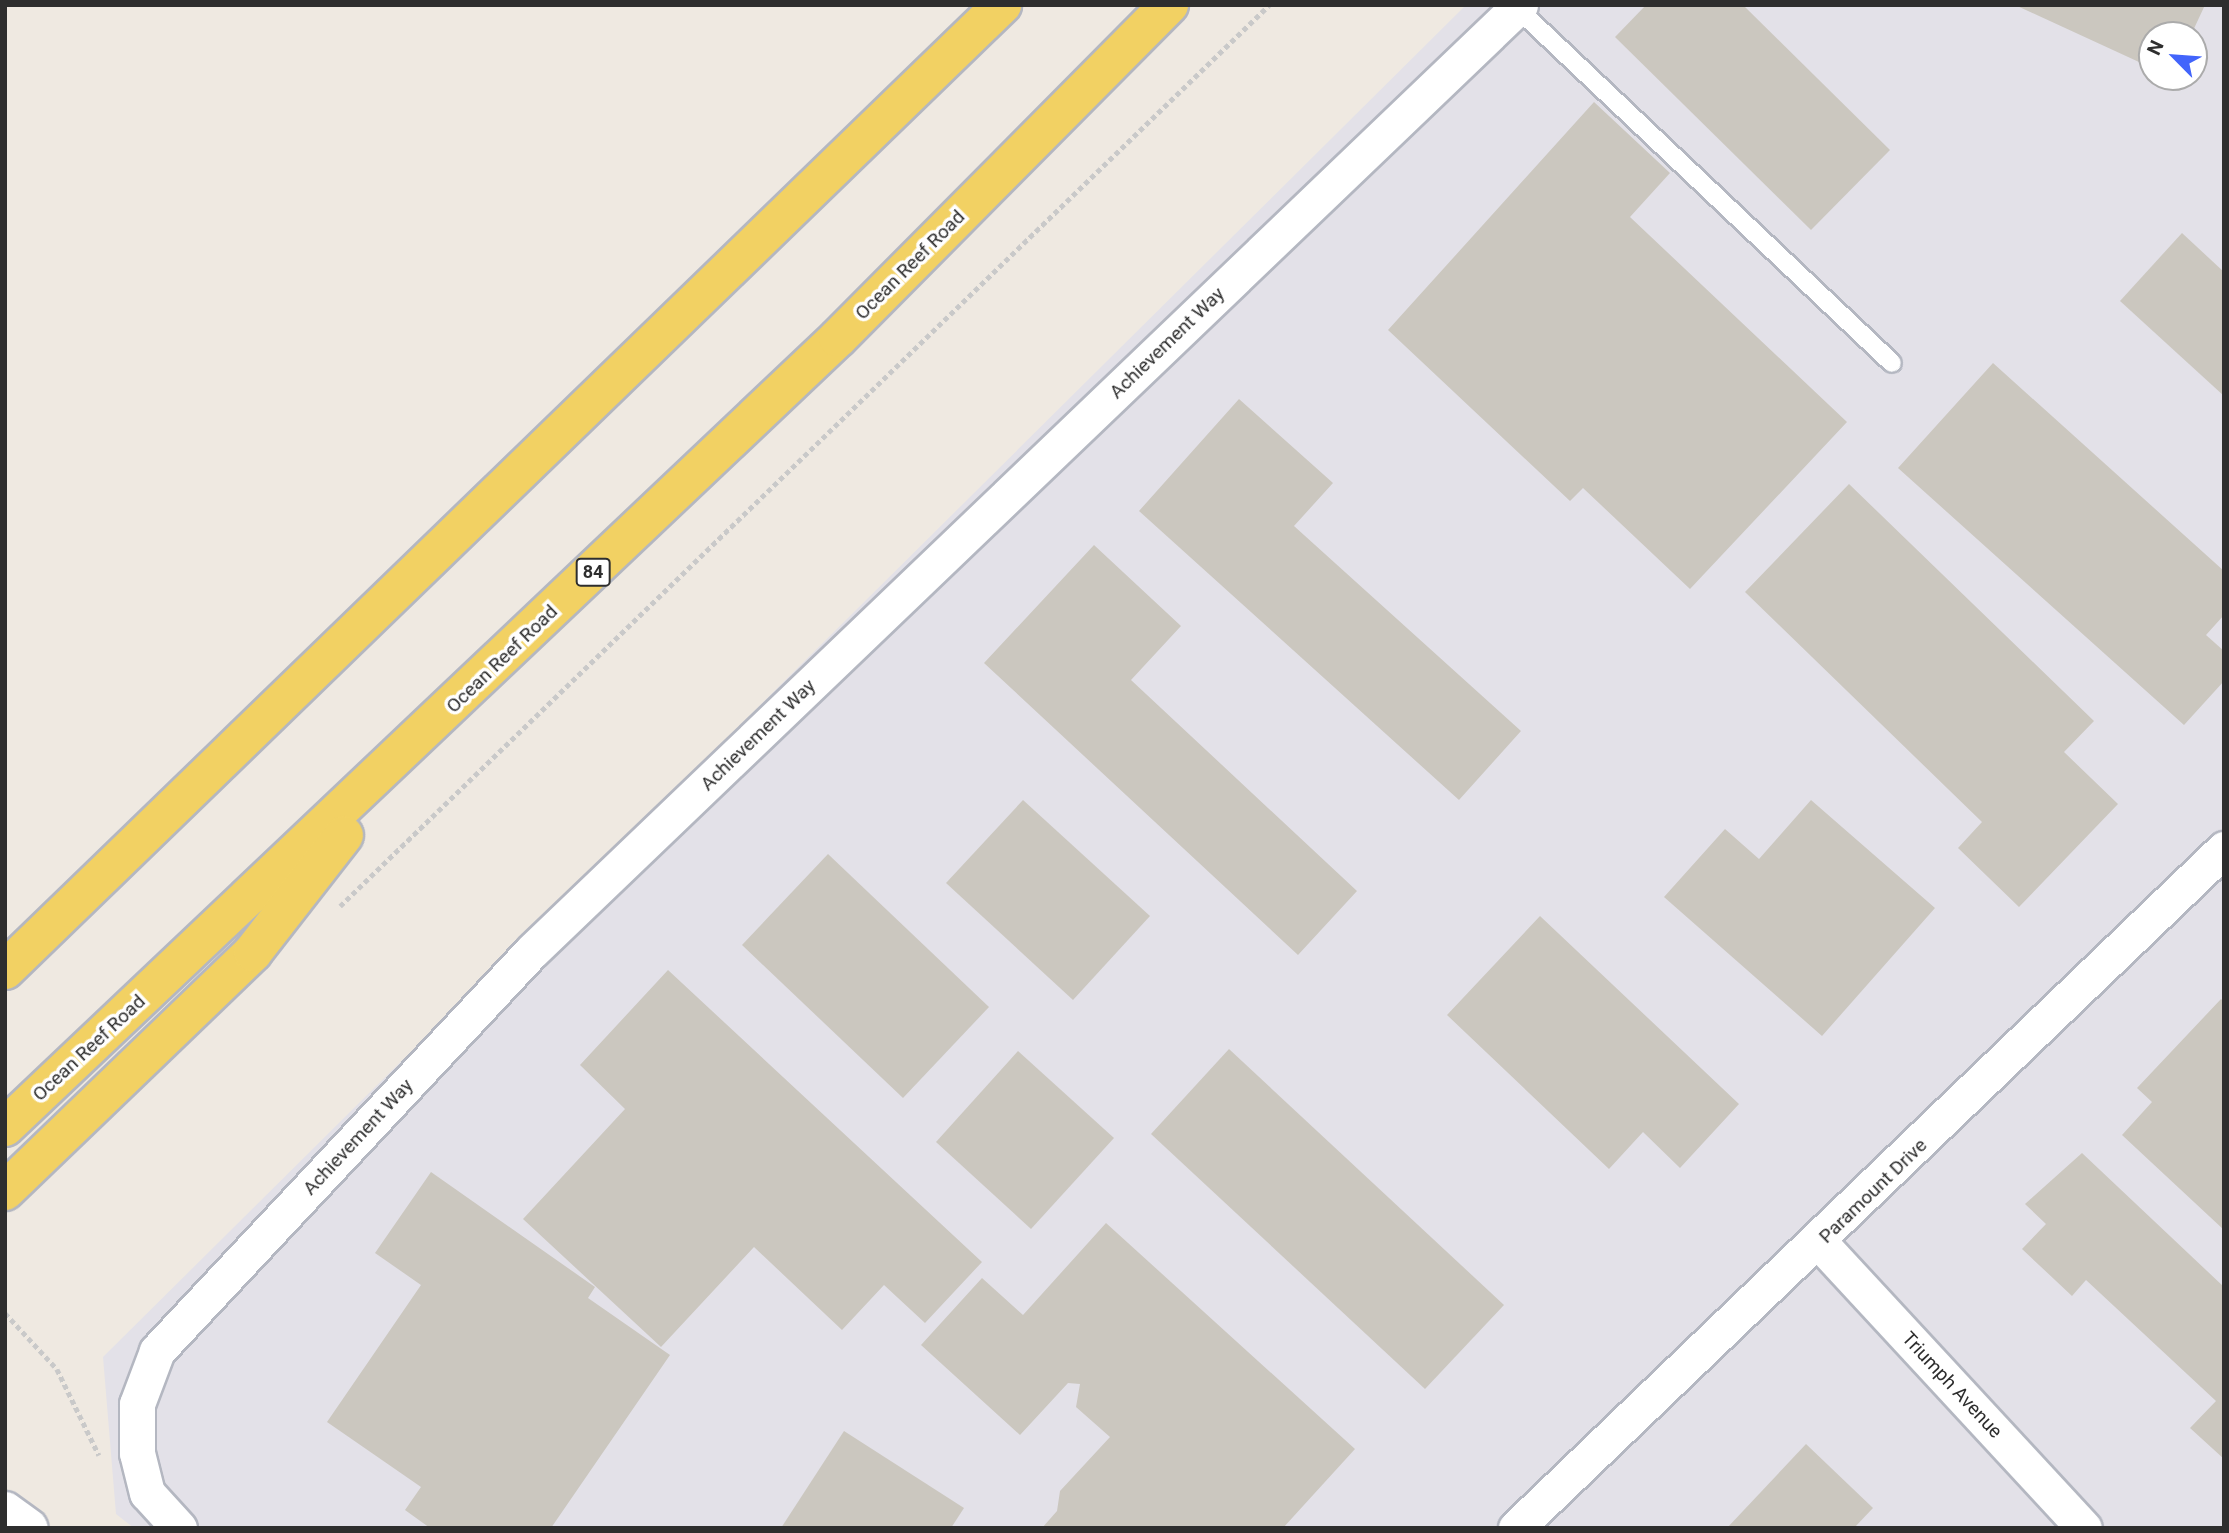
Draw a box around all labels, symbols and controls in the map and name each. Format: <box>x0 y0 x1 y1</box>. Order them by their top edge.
north arrow <box>2138 21 2208 91</box>
text: N <box>2142 37 2169 59</box>
street label: Ocean Reef Road <box>851 206 969 324</box>
street label: Achievement Way <box>1105 283 1229 403</box>
road number: 84 <box>576 558 610 586</box>
street label: Ocean Reef Road <box>442 600 562 718</box>
street label: Achievement Way <box>696 675 820 795</box>
street label: Ocean Reef Road <box>28 990 150 1106</box>
street label: Achievement Way <box>298 1074 418 1200</box>
street label: Paramount Drive <box>1814 1134 1932 1248</box>
street label: Triumph Avenue <box>1897 1327 2007 1443</box>

